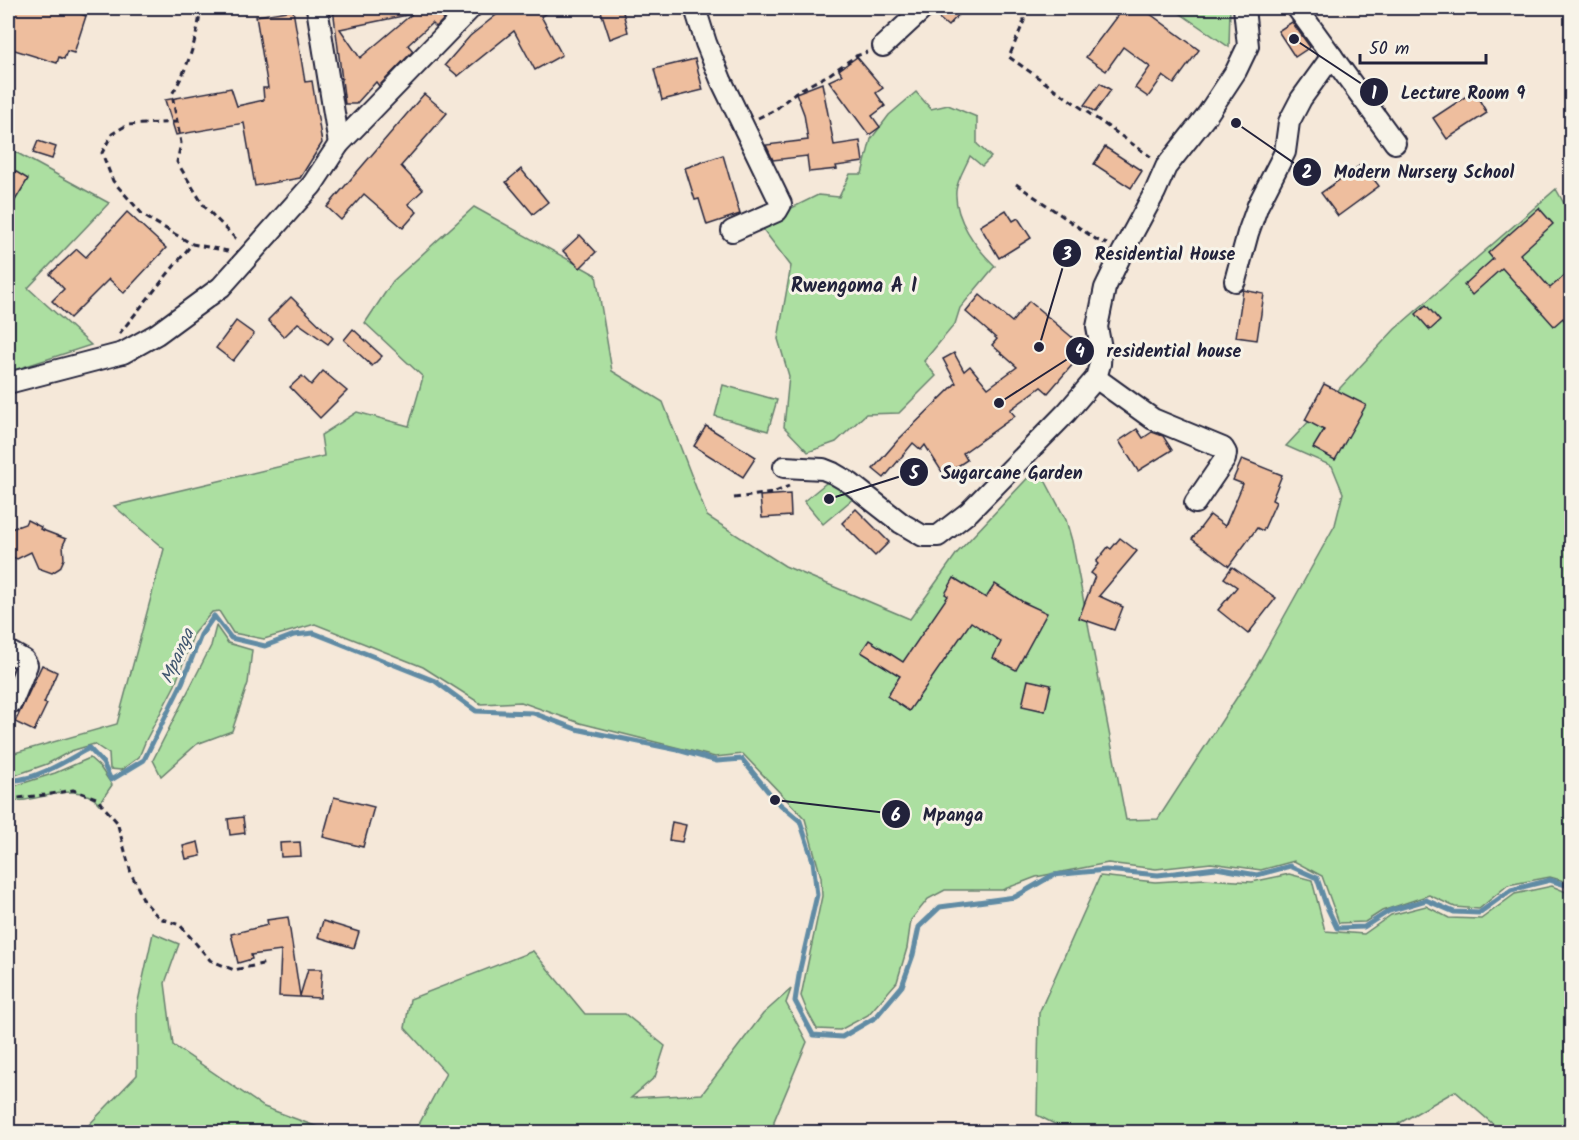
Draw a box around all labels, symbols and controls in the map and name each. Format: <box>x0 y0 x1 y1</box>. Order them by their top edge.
scale bar <box>1360 27 1486 65</box>
text: 50 m <box>1369 35 1409 64</box>
callout: Lecture Room 9 <box>1359 74 1537 110</box>
text: 1 <box>1371 80 1377 109</box>
text: Lecture Room 9 <box>1401 80 1525 109</box>
callout: Modern Nursery School <box>1292 154 1526 190</box>
text: 2 <box>1302 159 1312 188</box>
text: Modern Nursery School <box>1334 159 1514 188</box>
callout: Residential House <box>1052 235 1247 271</box>
text: 3 <box>1061 241 1072 270</box>
text: Residential House <box>1095 241 1236 270</box>
district label: Rwengoma A I <box>791 271 917 303</box>
callout: residential house <box>1065 333 1254 369</box>
text: 4 <box>1075 338 1085 367</box>
text: residential house <box>1107 338 1242 367</box>
callout: Sugarcane Garden <box>899 454 1095 490</box>
text: 5 <box>908 460 920 489</box>
text: Sugarcane Garden <box>941 460 1083 489</box>
water label: Mpanga <box>153 623 204 689</box>
callout: Mpanga <box>881 796 996 832</box>
text: 6 <box>891 802 901 831</box>
text: Mpanga <box>923 802 983 831</box>

